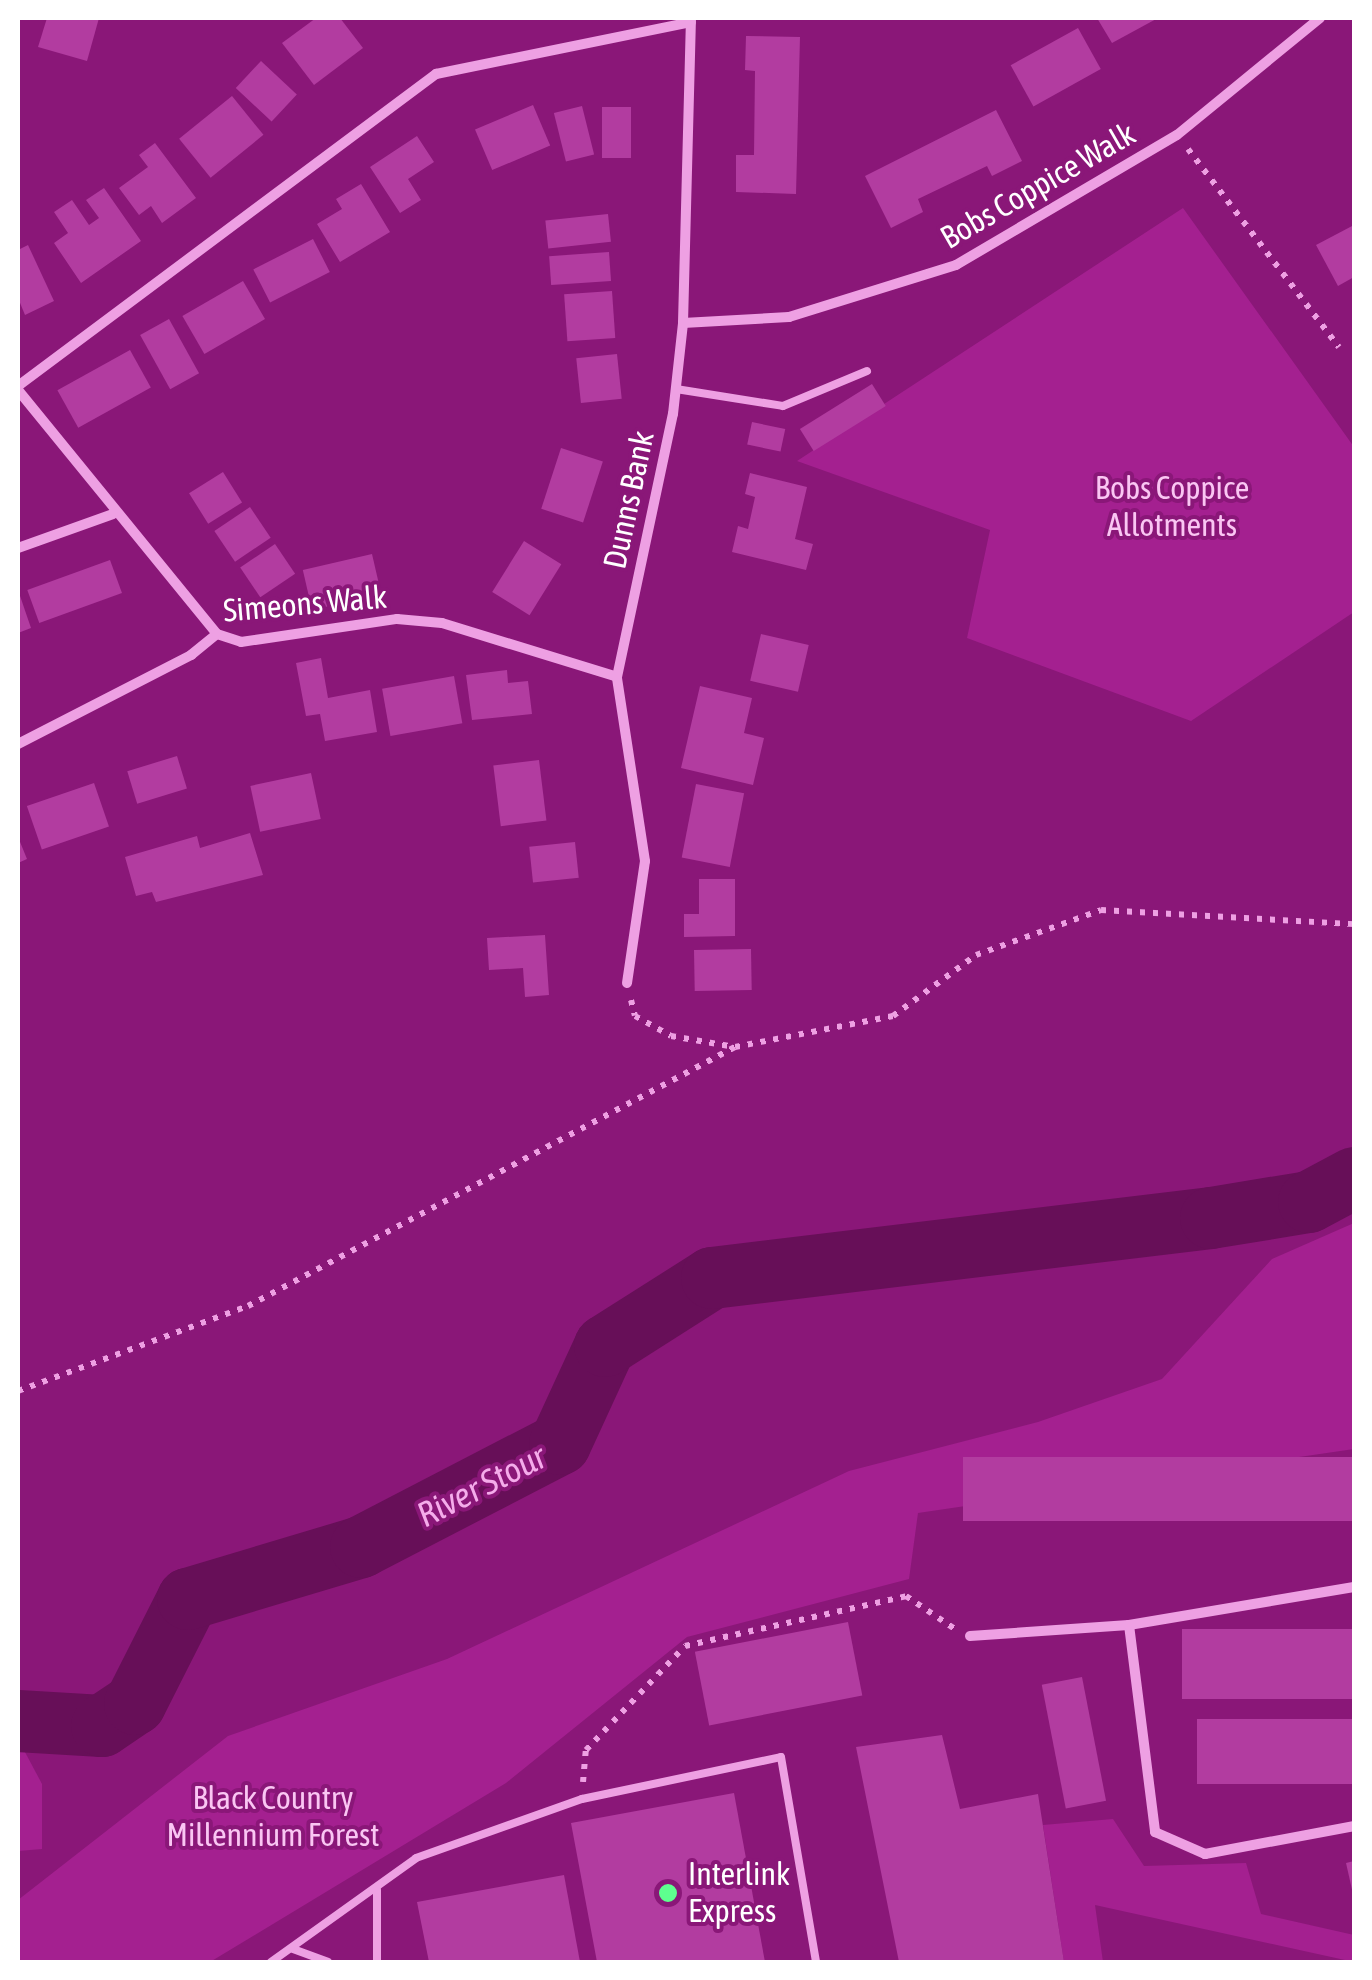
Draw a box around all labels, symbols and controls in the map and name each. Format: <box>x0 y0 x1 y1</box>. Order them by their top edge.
street label: Bobs Coppice Walk <box>934 115 1142 257</box>
street label: Dunns Bank <box>596 428 662 572</box>
park label: Bobs Coppice Allotments <box>1095 470 1249 545</box>
street label: Simeons Walk <box>222 578 388 630</box>
water label: River Stour <box>410 1435 552 1535</box>
park label: Black Country Millennium Forest <box>166 1780 380 1855</box>
place label: Interlink Express <box>688 1856 790 1931</box>
marker: Interlink Express <box>657 1882 679 1904</box>

